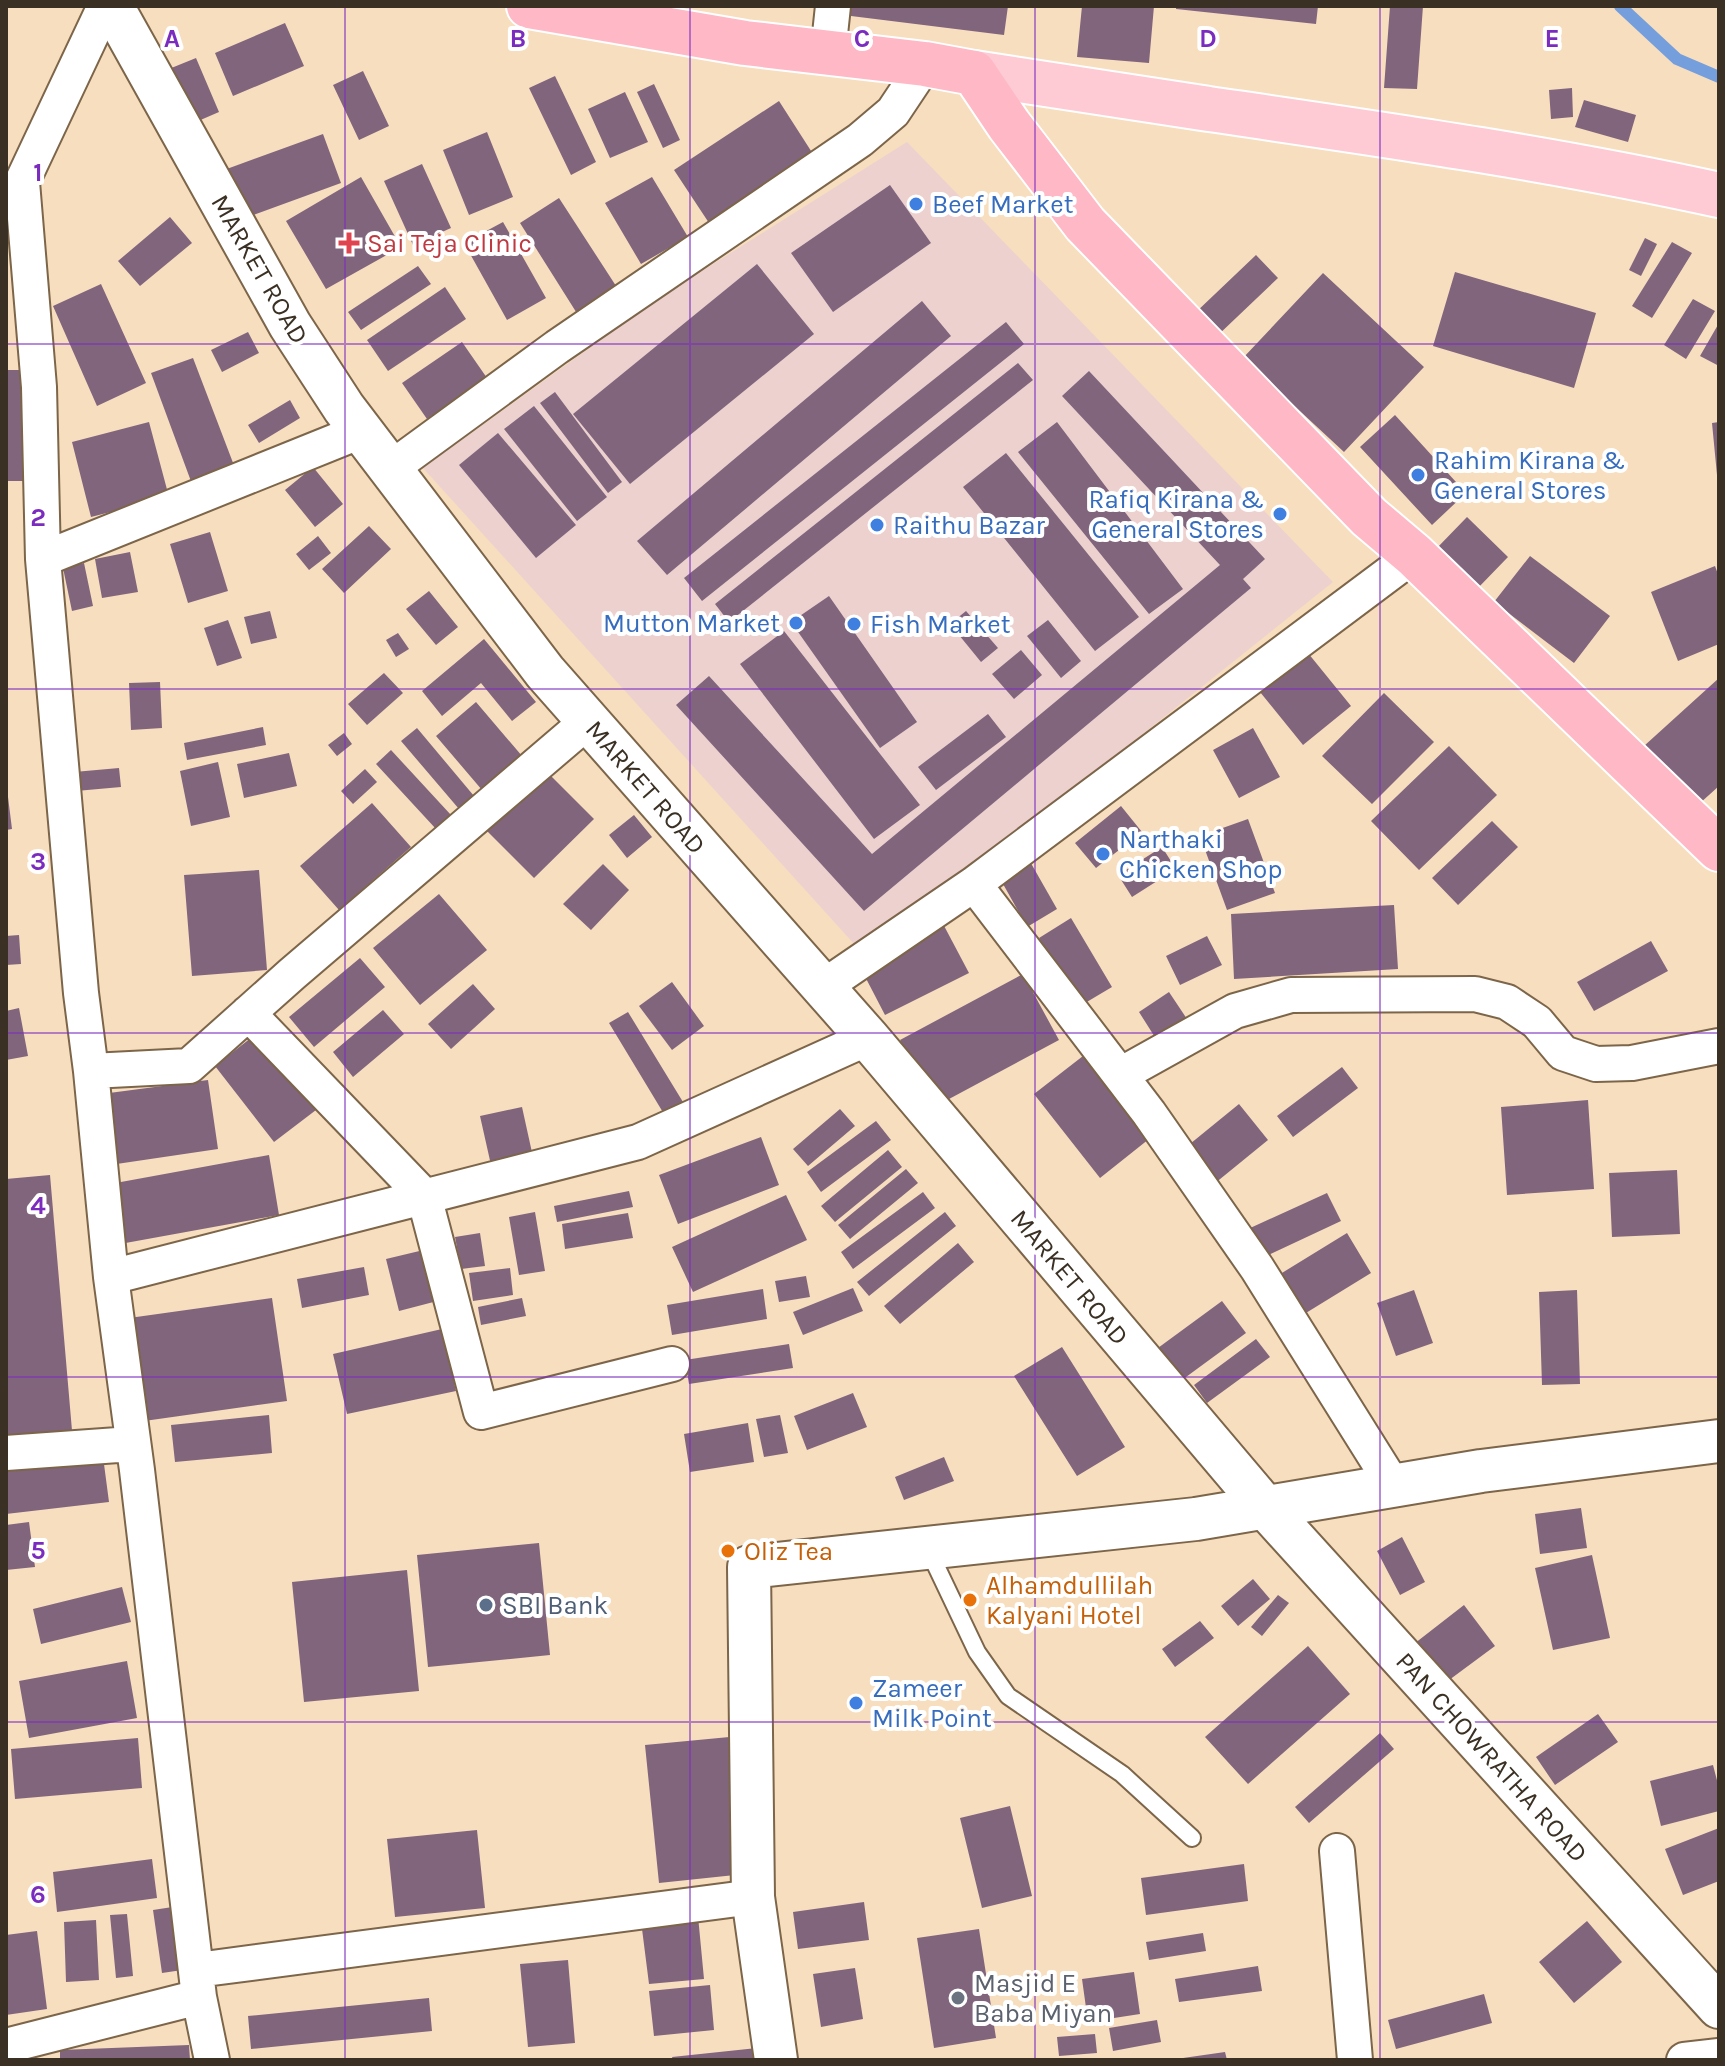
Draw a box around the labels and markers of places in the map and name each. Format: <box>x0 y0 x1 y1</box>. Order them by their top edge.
place label: Beef Market <box>932 189 1074 220</box>
marker: Beef Market <box>907 195 925 213</box>
place label: Sai Teja Clinic <box>367 228 532 259</box>
marker: Sai Teja Clinic <box>338 232 360 254</box>
place label: Rahim Kirana & General Stores <box>1434 445 1625 506</box>
marker: Rahim Kirana & General Stores <box>1409 466 1427 484</box>
place label: Rafiq Kirana & General Stores <box>1089 484 1264 545</box>
marker: Rafiq Kirana & General Stores <box>1271 505 1289 523</box>
place label: Raithu Bazar <box>893 510 1045 541</box>
marker: Raithu Bazar <box>868 516 886 534</box>
place label: Mutton Market <box>603 608 780 639</box>
place label: Fish Market <box>870 609 1011 640</box>
marker: Mutton Market <box>787 614 805 632</box>
marker: Fish Market <box>845 615 863 633</box>
place label: Narthaki Chicken Shop <box>1119 824 1282 885</box>
marker: Narthaki Chicken Shop <box>1094 845 1112 863</box>
place label: Oliz Tea <box>744 1536 833 1567</box>
marker: Oliz Tea <box>719 1542 737 1560</box>
place label: Alhamdullilah Kalyani Hotel <box>986 1570 1153 1631</box>
place label: SBI Bank <box>502 1590 608 1621</box>
marker: Alhamdullilah Kalyani Hotel <box>961 1591 979 1609</box>
marker: SBI Bank <box>477 1596 495 1614</box>
place label: Zameer Milk Point <box>872 1673 992 1734</box>
marker: Zameer Milk Point <box>847 1694 865 1712</box>
place label: Masjid E Baba Miyan <box>974 1968 1112 2029</box>
marker: Masjid E Baba Miyan <box>949 1989 967 2007</box>

